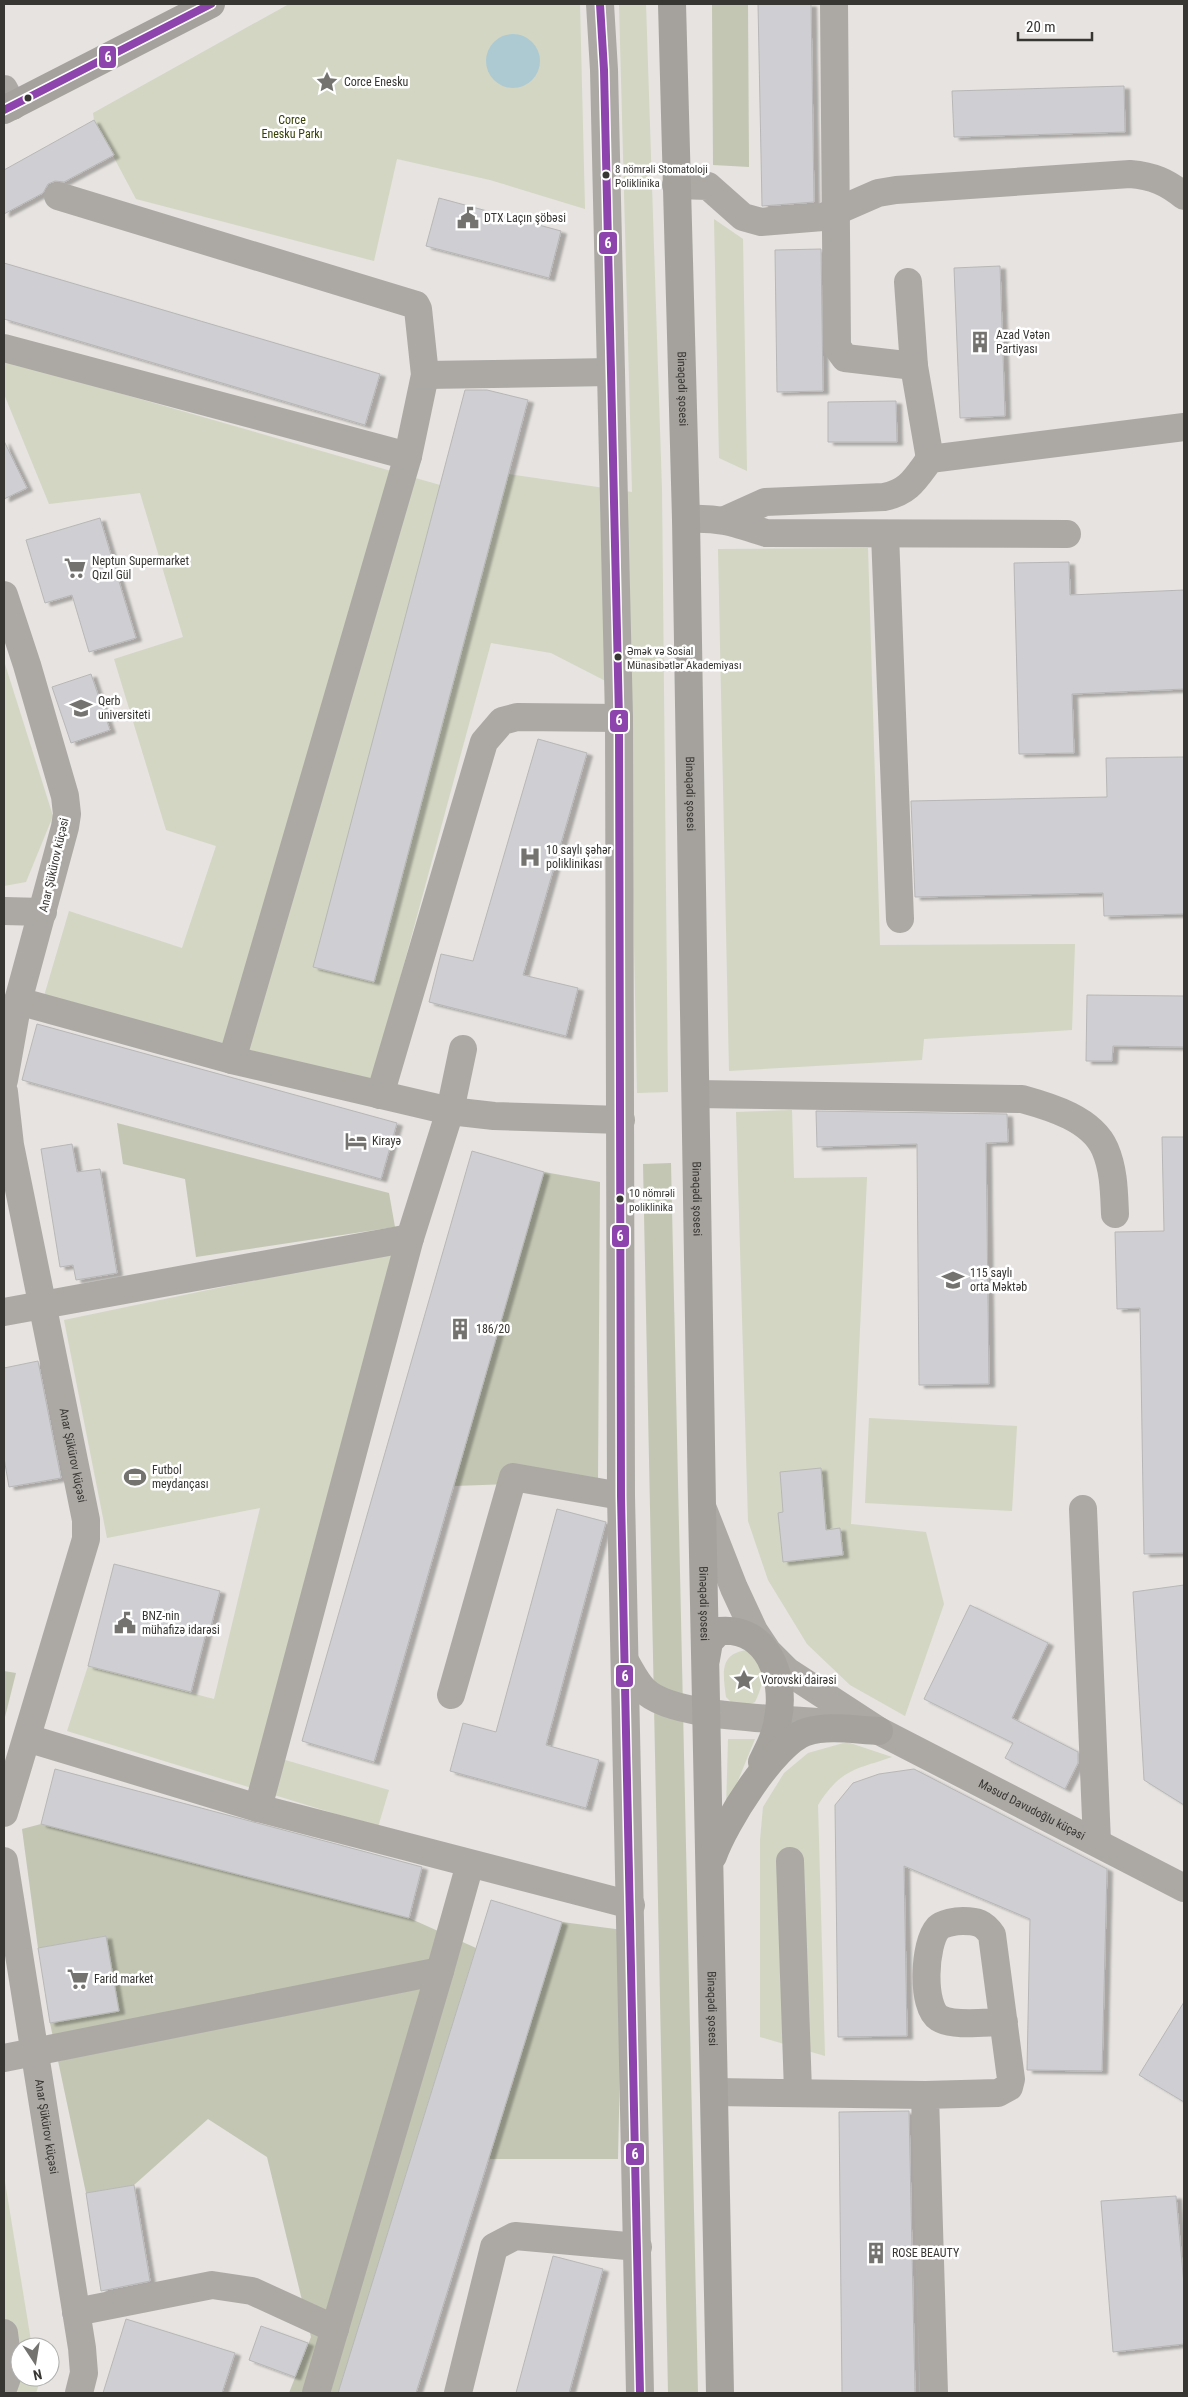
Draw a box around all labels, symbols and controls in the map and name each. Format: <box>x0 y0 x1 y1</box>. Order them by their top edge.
scale bar <box>1018 10 1092 42</box>
text: 20 m <box>1026 18 1056 36</box>
line badge: 6 <box>98 45 117 69</box>
text: 6 <box>104 49 112 65</box>
place icon: Corce Enesku <box>314 69 340 95</box>
place label: Corce Enesku <box>344 75 409 89</box>
unlabelled marker <box>23 93 33 103</box>
park label: Corce Enesku Parkı <box>261 113 323 141</box>
place label: 8 nömrəli Stomatoloji Poliklinika <box>615 163 708 190</box>
marker: 8 nömrəli Stomatoloji Poliklinika <box>601 170 611 180</box>
public building icon: DTX Laçın şöbəsi <box>455 205 481 231</box>
place label: DTX Laçın şöbəsi <box>484 211 566 225</box>
line badge: 6 <box>598 231 618 255</box>
text: 6 <box>604 235 612 251</box>
place label: Azad Vətən Partiyası <box>996 328 1050 356</box>
building icon: Azad Vətən Partiyası <box>967 329 993 355</box>
street label: Binəqədi şosesi <box>674 351 690 426</box>
place label: Neptun Supermarket Qızıl Gül <box>92 554 189 582</box>
supermarket icon: Neptun Supermarket Qızıl Gül <box>62 555 88 581</box>
place label: Əmək və Sosial Münasibətlər Akademiyası <box>627 645 741 672</box>
marker: Əmək və Sosial Münasibətlər Akademiyası <box>613 652 623 662</box>
place label: Qerb universiteti <box>98 694 150 722</box>
school or university icon: Qerb universiteti <box>68 695 94 721</box>
line badge: 6 <box>609 709 629 733</box>
text: 6 <box>615 712 623 728</box>
street label: Binəqədi şosesi <box>683 756 698 831</box>
street label: Anar Şükürov küçəsi <box>36 817 72 913</box>
place label: 10 saylı şəhər poliklinikası <box>546 843 612 871</box>
hospital icon: 10 saylı şəhər poliklinikası <box>517 844 543 870</box>
hotel icon: Kirayə <box>343 1128 369 1154</box>
place label: Kirayə <box>372 1134 401 1148</box>
street label: Binəqədi şosesi <box>689 1161 705 1236</box>
place label: 10 nömrəli poliklinika <box>629 1187 675 1214</box>
marker: 10 nömrəli poliklinika <box>615 1194 625 1204</box>
line badge: 6 <box>611 1224 630 1248</box>
text: 6 <box>616 1228 624 1244</box>
place label: 115 saylı orta Məktəb <box>970 1266 1027 1294</box>
school or university icon: 115 saylı orta Məktəb <box>940 1267 966 1293</box>
building icon: 186/20 <box>447 1316 473 1342</box>
place label: 186/20 <box>476 1322 510 1336</box>
street label: Anar Şükürov küçəsi <box>56 1407 89 1504</box>
place label: Futbol meydançası <box>152 1463 209 1491</box>
sports icon: Futbol meydançası <box>122 1464 148 1490</box>
street label: Binəqədi şosesi <box>696 1566 712 1641</box>
place label: BNZ-nin mühafizə idarəsi <box>142 1609 220 1637</box>
public building icon: BNZ-nin mühafizə idarəsi <box>112 1610 138 1636</box>
line badge: 6 <box>615 1664 634 1688</box>
place icon: Vorovski dairəsi <box>731 1667 757 1693</box>
text: 6 <box>621 1668 629 1684</box>
place label: Vorovski dairəsi <box>761 1673 836 1687</box>
street label: Məsud Davudoğlu küçəsi <box>976 1776 1087 1843</box>
supermarket icon: Farid market <box>65 1966 91 1992</box>
street label: Binəqədi şosesi <box>704 1971 720 2046</box>
place label: Farid market <box>94 1972 154 1986</box>
street label: Anar Şükürov küçəsi <box>32 2078 61 2175</box>
line badge: 6 <box>625 2142 645 2166</box>
text: 6 <box>631 2146 639 2162</box>
building icon: ROSE BEAUTY <box>863 2240 889 2266</box>
place label: ROSE BEAUTY <box>892 2246 960 2260</box>
north arrow <box>10 2337 60 2387</box>
text: N <box>32 2366 44 2383</box>

